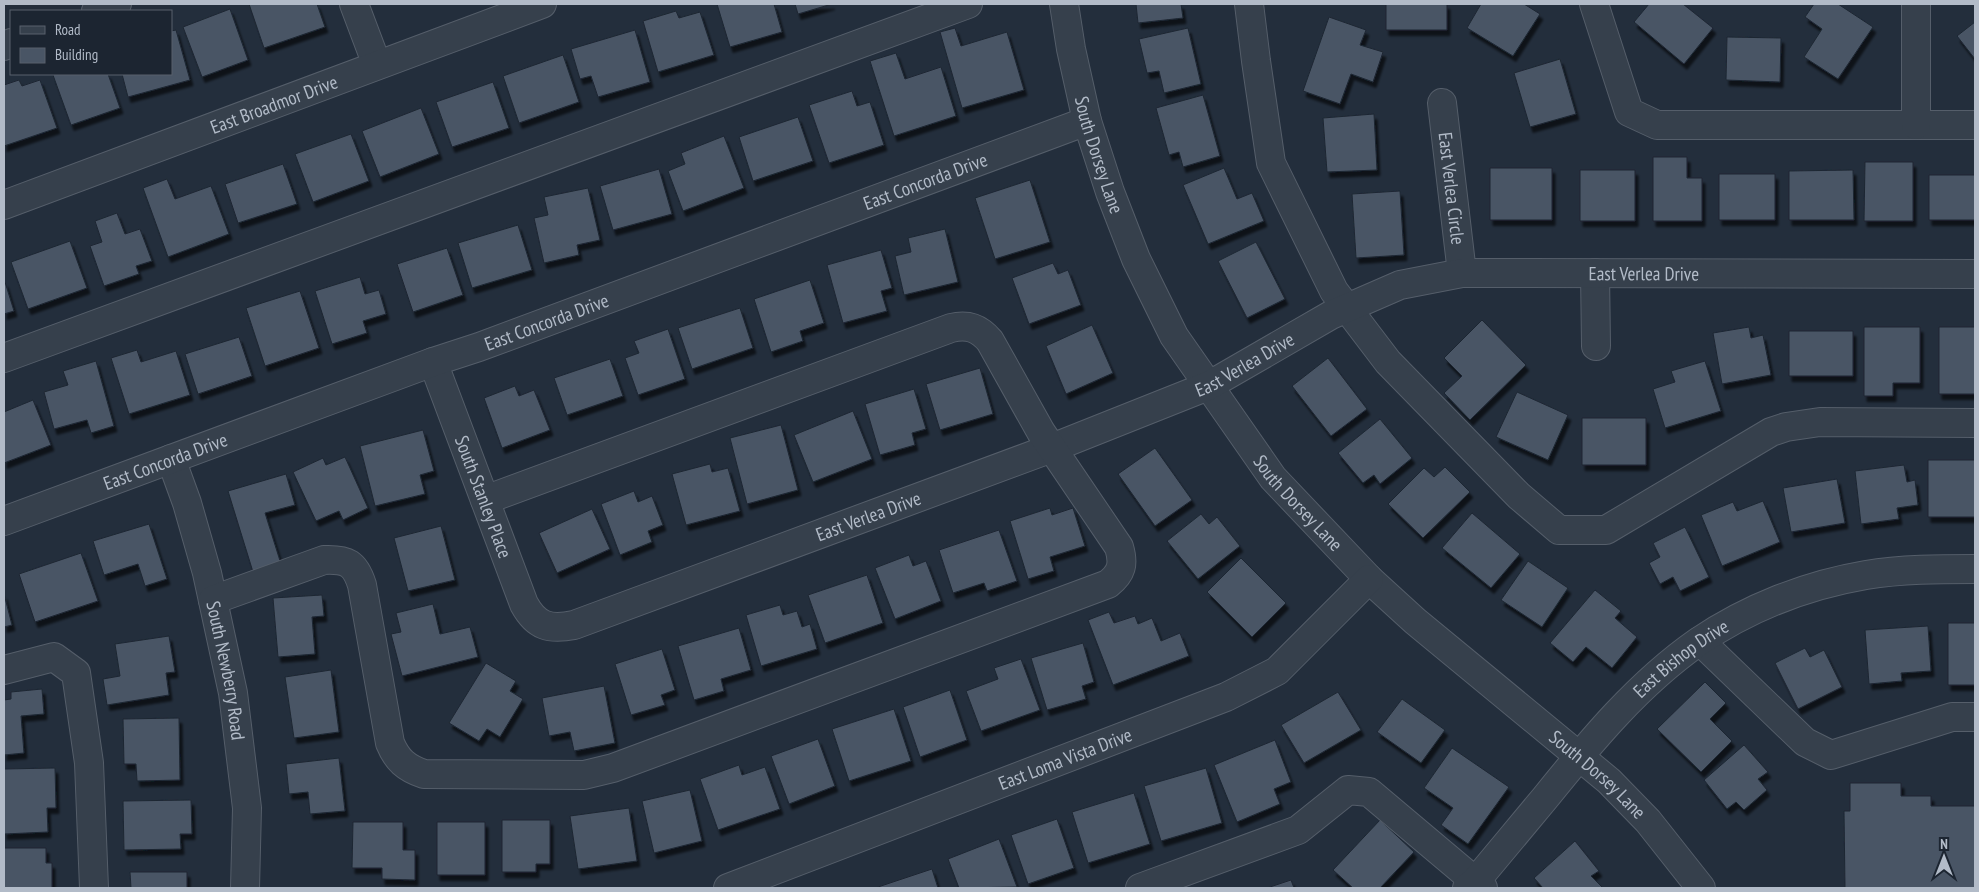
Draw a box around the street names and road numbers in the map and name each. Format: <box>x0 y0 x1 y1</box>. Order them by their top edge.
street label: East Broadmor Drive <box>207 69 341 139</box>
street label: South Dorsey Lane <box>1070 94 1129 217</box>
street label: East Verlea Circle <box>1434 131 1471 246</box>
street label: East Concorda Drive <box>860 147 991 215</box>
street label: East Verlea Drive <box>1589 261 1699 285</box>
street label: East Concorda Drive <box>481 288 612 356</box>
street label: East Verlea Drive <box>1191 327 1299 402</box>
street label: East Concorda Drive <box>100 427 231 495</box>
street label: South Stanley Place <box>450 432 518 562</box>
street label: South Dorsey Lane <box>1249 450 1348 556</box>
street label: East Verlea Drive <box>812 486 924 546</box>
street label: South Newberry Road <box>201 599 251 741</box>
street label: East Bishop Drive <box>1628 614 1733 703</box>
street label: East Loma Vista Drive <box>995 722 1135 795</box>
street label: South Dorsey Lane <box>1544 725 1651 824</box>

